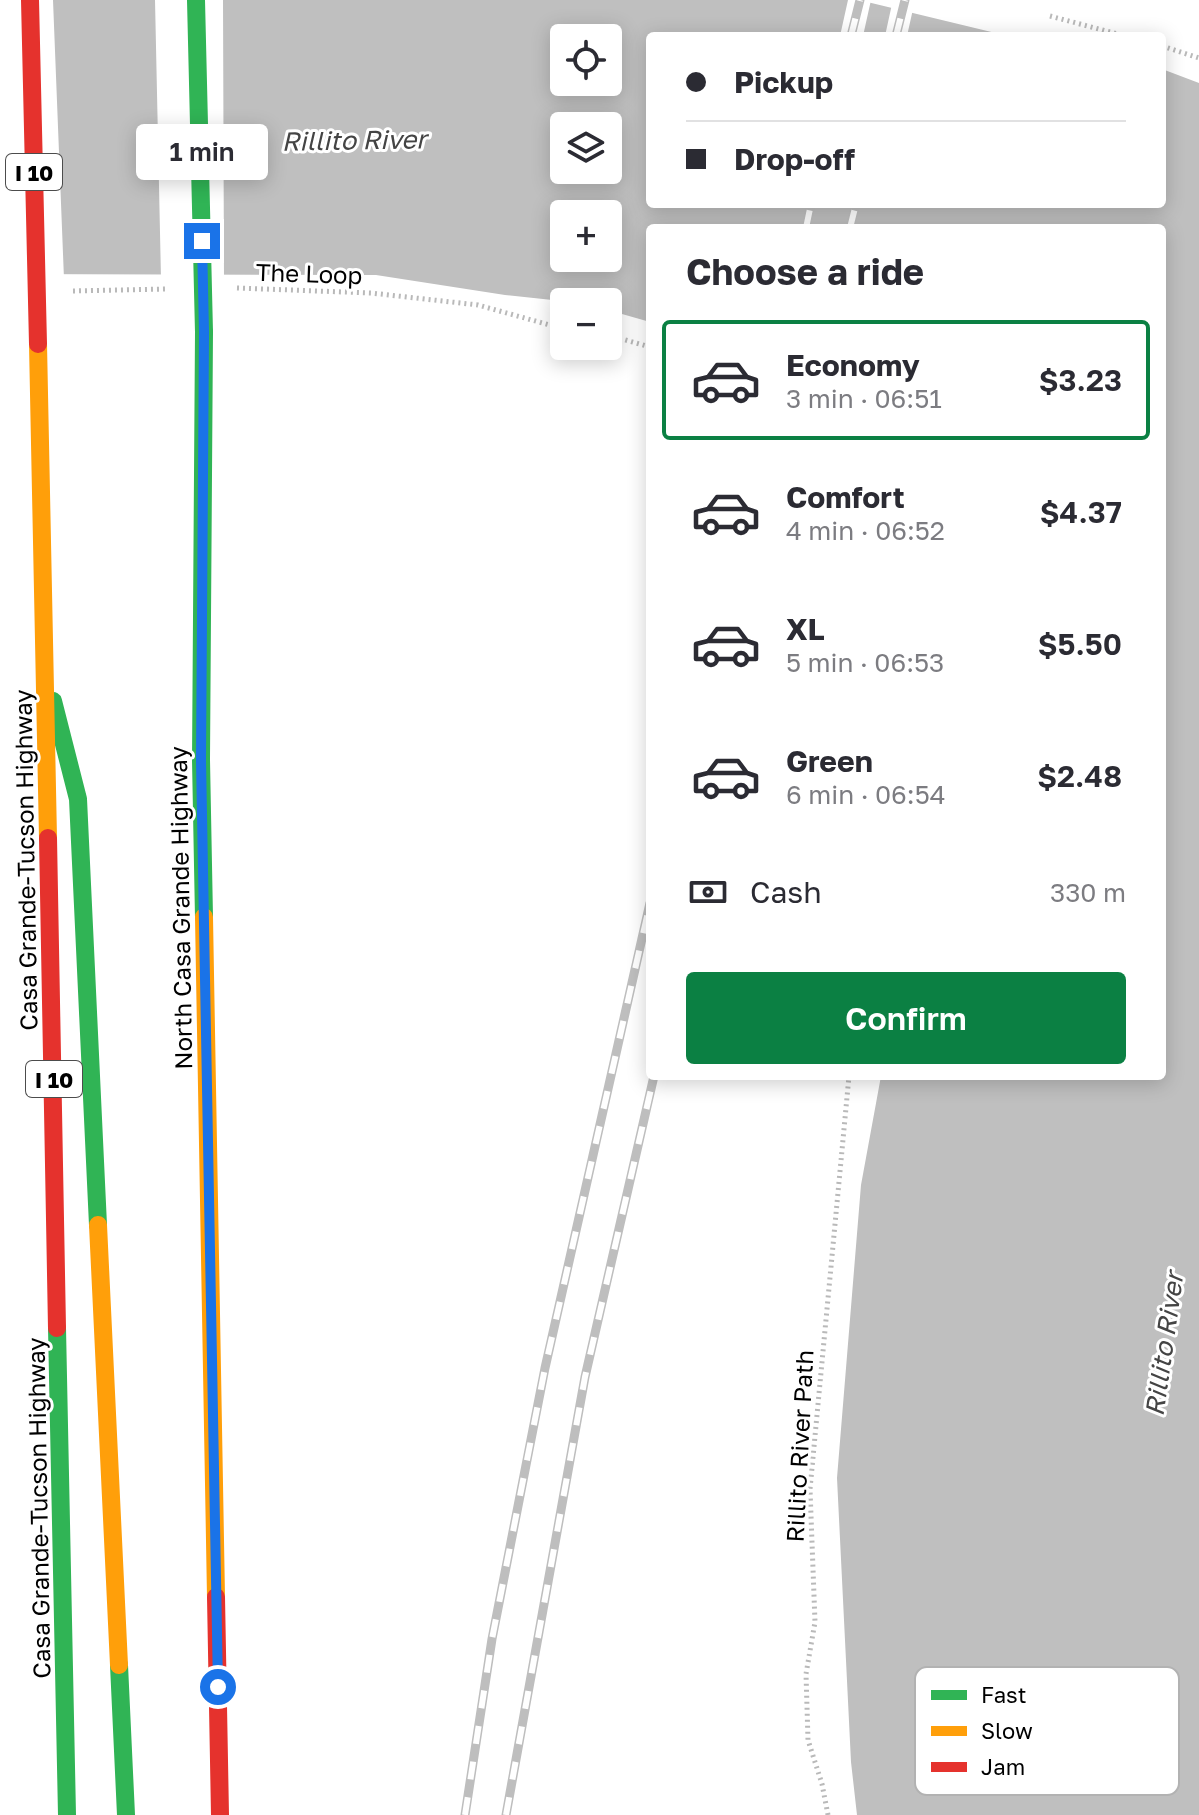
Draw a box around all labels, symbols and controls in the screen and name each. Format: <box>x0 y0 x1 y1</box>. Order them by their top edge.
map controls <box>550 24 622 360</box>
button: locate <box>550 24 622 96</box>
text: Pickup <box>734 64 833 100</box>
button: layers <box>550 112 622 184</box>
water label: Rillito River <box>281 123 430 157</box>
callout: 1 min <box>136 125 268 181</box>
text: 1 min <box>169 136 235 167</box>
text: Drop-off <box>734 141 855 177</box>
road number: I 10 <box>6 154 62 190</box>
button: + <box>550 200 622 272</box>
route end <box>184 223 220 259</box>
text: Choose a ride <box>686 250 924 293</box>
street label: The Loop <box>255 257 363 289</box>
button: − <box>550 288 622 360</box>
icon: car <box>690 344 762 416</box>
text: Economy <box>786 347 920 383</box>
text: $3.23 <box>1039 362 1122 398</box>
text: 3 min · 06:51 <box>786 383 942 414</box>
icon: car <box>690 476 762 548</box>
text: Comfort <box>786 479 905 515</box>
text: $4.37 <box>1040 494 1122 530</box>
text: 4 min · 06:52 <box>786 515 945 546</box>
icon: car <box>690 608 762 680</box>
text: XL <box>786 611 825 647</box>
text: $5.50 <box>1038 626 1122 662</box>
text: 5 min · 06:53 <box>786 647 944 678</box>
street label: Casa Grande-Tucson Highway <box>8 689 42 1031</box>
icon: car <box>690 740 762 812</box>
text: Green <box>786 743 873 779</box>
street label: North Casa Grande Highway <box>163 746 197 1070</box>
text: $2.48 <box>1037 758 1122 794</box>
text: 6 min · 06:54 <box>786 779 946 810</box>
icon: cash <box>686 870 730 914</box>
text: Cash <box>750 874 822 910</box>
text: 330 m <box>1050 877 1126 908</box>
button: Confirm <box>686 972 1126 1064</box>
road number: I 10 <box>26 1061 82 1097</box>
water label: Rillito River <box>1139 1266 1190 1418</box>
street label: Casa Grande-Tucson Highway <box>21 1337 55 1679</box>
street label: Rillito River Path <box>779 1349 819 1543</box>
legend <box>915 1667 1179 1795</box>
route start <box>200 1669 236 1705</box>
text: Fast <box>981 1681 1027 1708</box>
text: Slow <box>981 1717 1033 1744</box>
text: Jam <box>981 1753 1025 1780</box>

